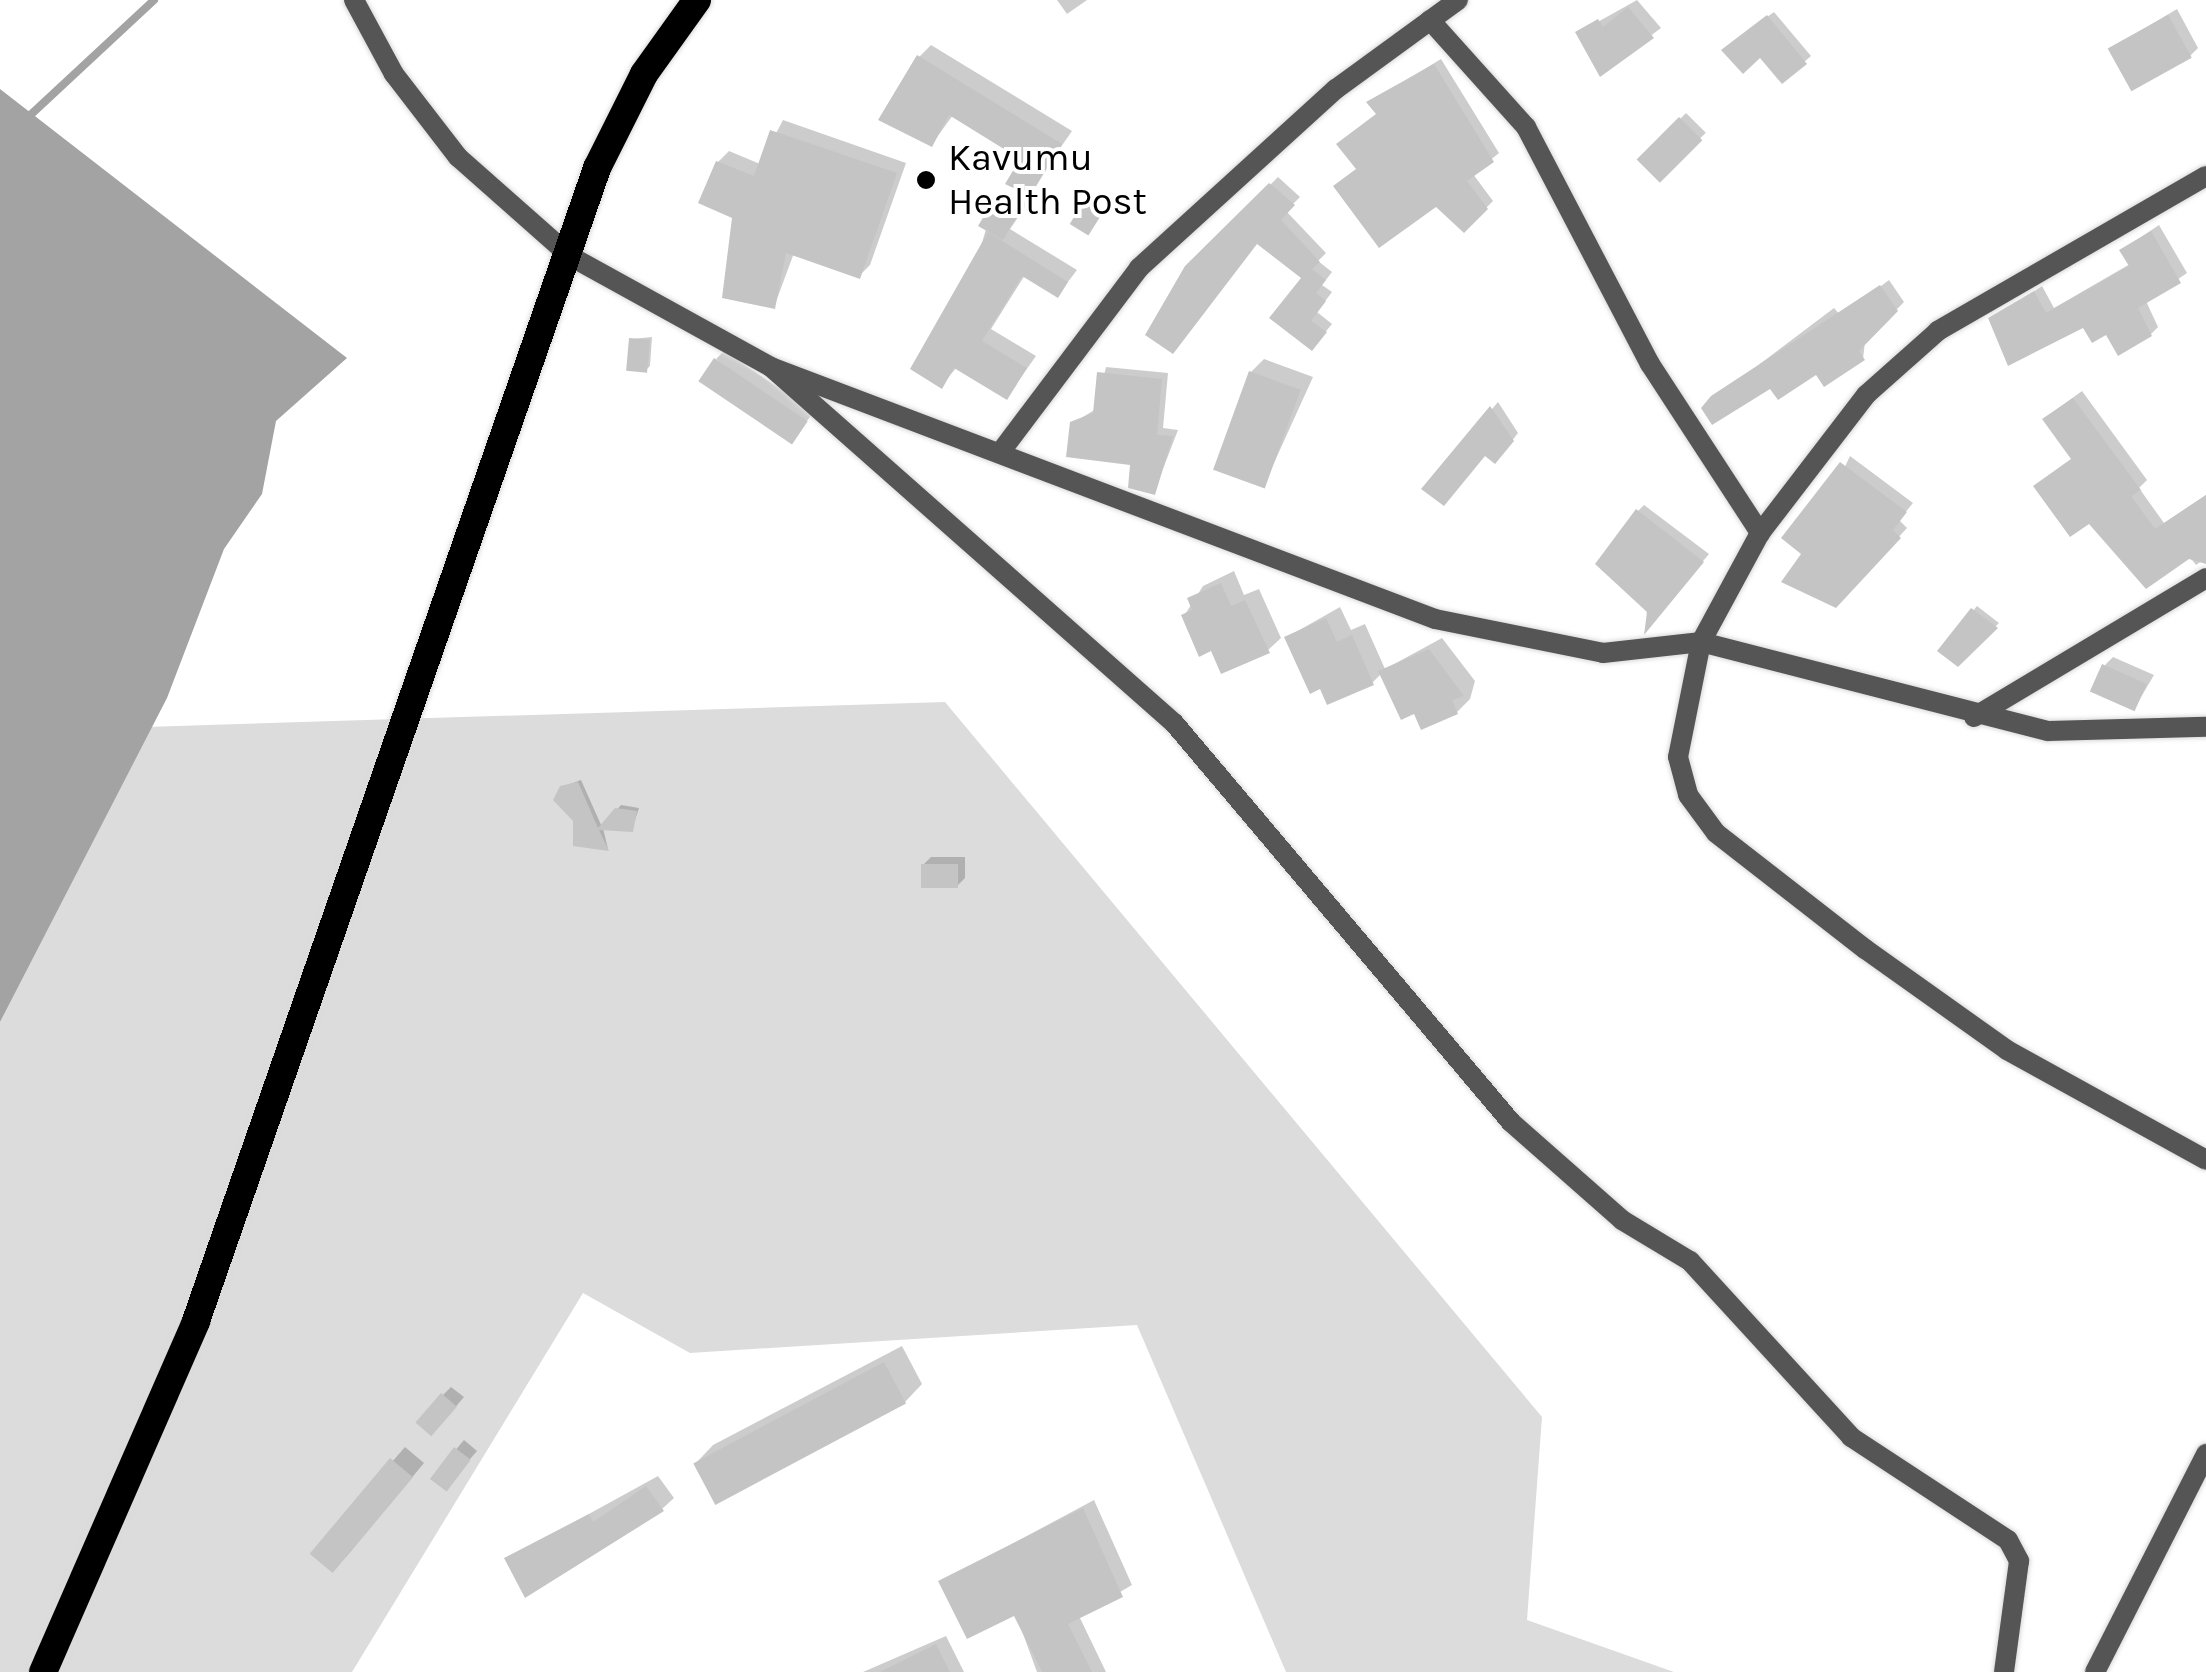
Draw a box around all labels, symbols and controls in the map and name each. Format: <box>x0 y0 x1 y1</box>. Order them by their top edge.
place label: Kavumu Health Post <box>948 135 1147 224</box>
marker: Kavumu Health Post <box>913 167 939 193</box>

